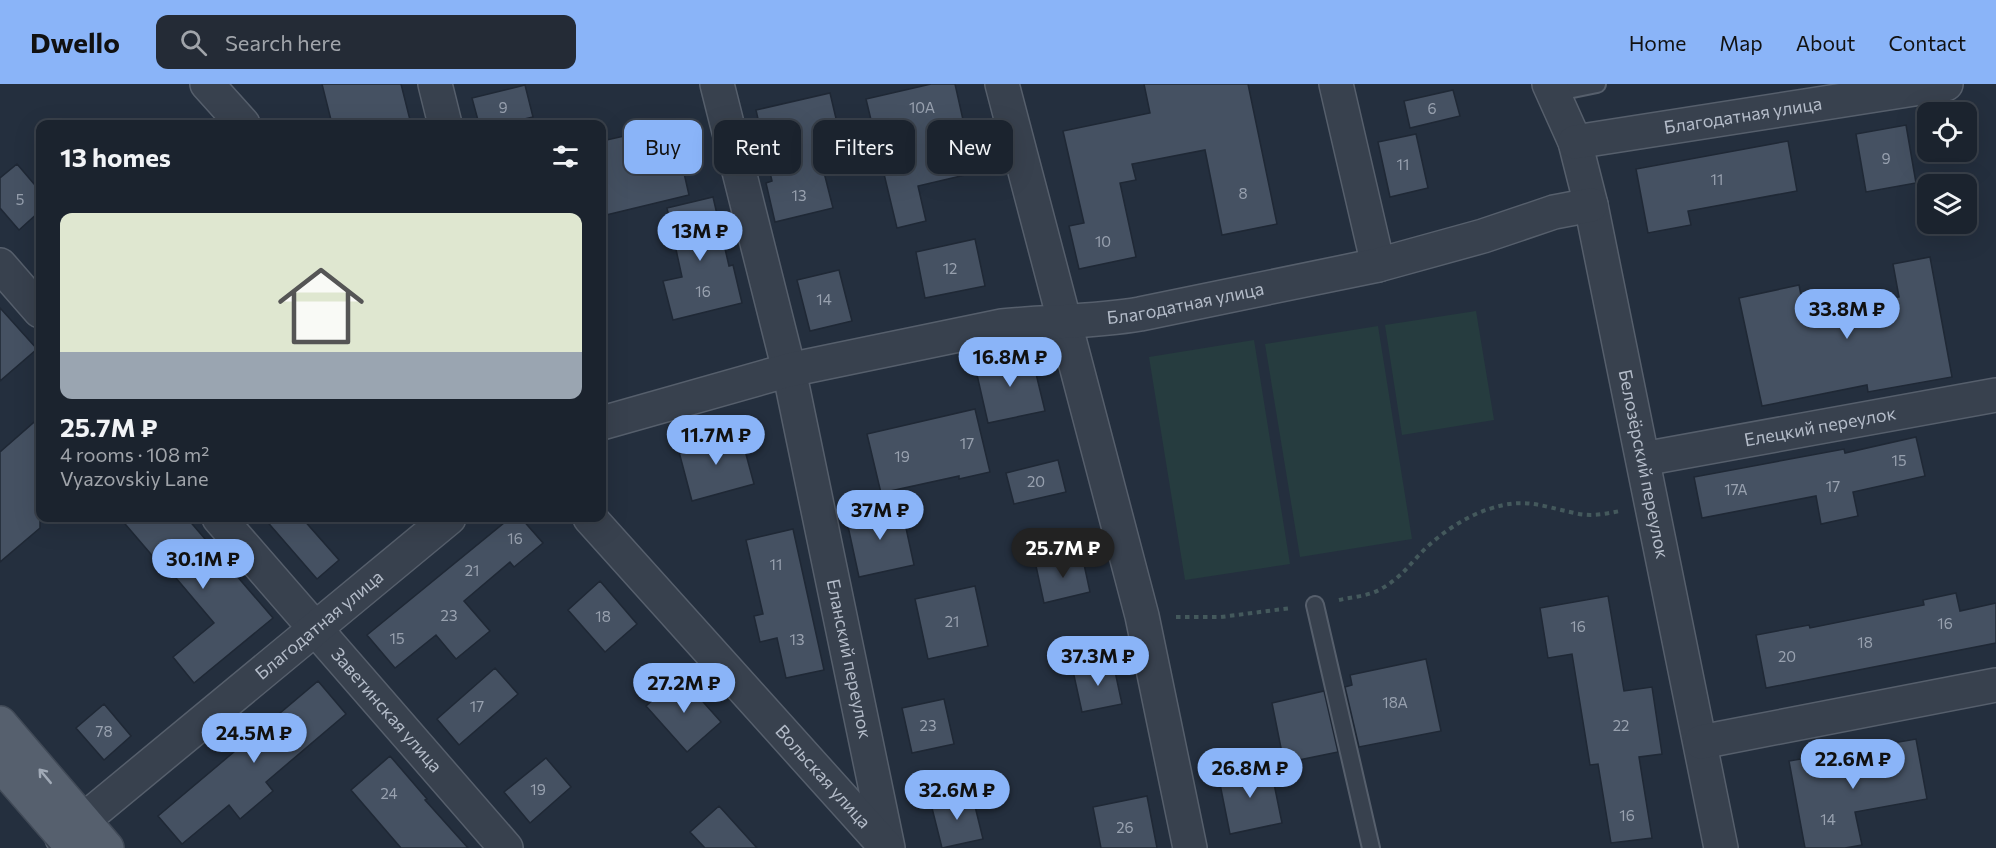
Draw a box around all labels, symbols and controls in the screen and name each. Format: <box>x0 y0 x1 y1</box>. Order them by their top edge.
search box <box>156 15 576 69</box>
text: Dwello <box>30 25 120 59</box>
icon: search <box>177 26 210 59</box>
text: Search here <box>225 29 341 56</box>
text: Home <box>1629 30 1686 55</box>
text: Map <box>1719 30 1763 55</box>
text: About <box>1796 30 1855 55</box>
text: Contact <box>1888 30 1966 55</box>
street label: Благодатная улица <box>1662 92 1823 138</box>
house number: 9 <box>498 98 508 116</box>
house number: 10А <box>909 98 935 116</box>
house number: 6 <box>1427 99 1437 117</box>
map controls <box>1917 102 1977 234</box>
button: locate <box>1917 102 1977 162</box>
chip: Buy <box>624 120 702 174</box>
chip: Rent <box>714 120 801 174</box>
chip: Filters <box>813 120 915 174</box>
chip: New <box>927 120 1013 174</box>
icon: filters <box>549 140 582 173</box>
text: 13 homes <box>60 141 171 172</box>
house number: 9 <box>1881 149 1891 167</box>
house number: 11 <box>1397 155 1409 173</box>
house number: 11 <box>1711 170 1723 188</box>
button: layers <box>1917 174 1977 234</box>
house number: 8 <box>1238 184 1248 202</box>
house number: 13 <box>792 186 806 204</box>
house number: 5 <box>16 190 24 208</box>
pin: 13M ₽ <box>658 211 742 262</box>
text: 13M ₽ <box>672 218 728 242</box>
house number: 10 <box>1095 232 1111 250</box>
icon: home <box>267 252 375 360</box>
house number: 12 <box>943 259 957 277</box>
street label: Благодатная улица <box>1106 277 1266 328</box>
house number: 16 <box>695 282 711 300</box>
pin: 33.8M ₽ <box>1792 289 1902 340</box>
house number: 14 <box>816 290 832 308</box>
text: 33.8M ₽ <box>1809 296 1885 320</box>
pin: 16.8M ₽ <box>955 337 1065 388</box>
text: 16.8M ₽ <box>973 344 1047 368</box>
street label: Белозёрский переулок <box>1615 367 1674 561</box>
street label: Елецкий переулок <box>1742 401 1898 450</box>
text: 25.7M ₽ <box>60 411 158 442</box>
pin: 11.7M ₽ <box>661 415 771 466</box>
text: 11.7M ₽ <box>681 422 751 446</box>
house number: 17 <box>960 434 974 452</box>
text: 4 rooms · 108 m² <box>60 442 209 466</box>
house number: 19 <box>894 447 910 465</box>
house number: 15 <box>1891 451 1907 469</box>
text: Vyazovskiy Lane <box>60 466 209 490</box>
house number: 20 <box>1027 472 1045 490</box>
house number: 17 <box>1826 477 1840 495</box>
house number: 17А <box>1724 480 1748 498</box>
pin: 37M ₽ <box>838 490 922 541</box>
text: 37M ₽ <box>851 497 909 521</box>
pin: 25.7M ₽ <box>1008 528 1118 579</box>
house number: 16 <box>507 529 523 547</box>
text: 25.7M ₽ <box>1025 535 1101 559</box>
pin: 30.1M ₽ <box>148 539 258 590</box>
text: 30.1M ₽ <box>166 546 240 570</box>
house number: 11 <box>770 555 782 573</box>
house number: 21 <box>465 561 479 579</box>
street label: Благодатная улица <box>250 565 387 684</box>
street label: Еланский переулок <box>823 577 877 741</box>
house number: 23 <box>441 606 457 624</box>
house number: 18 <box>595 607 611 625</box>
house number: 21 <box>945 612 959 630</box>
house number: 16 <box>1937 614 1953 632</box>
house number: 16 <box>1570 617 1586 635</box>
house number: 15 <box>389 629 405 647</box>
house number: 13 <box>790 630 804 648</box>
house number: 18 <box>1857 633 1873 651</box>
pin: 37.3M ₽ <box>1043 636 1153 687</box>
street label: Заветинская улица <box>327 643 447 777</box>
text: 37.3M ₽ <box>1061 643 1135 667</box>
house number: 20 <box>1778 647 1796 665</box>
pin: 27.2M ₽ <box>629 663 739 714</box>
text: 27.2M ₽ <box>647 670 721 694</box>
house number: 18А <box>1382 693 1408 711</box>
house number: 17 <box>470 697 484 715</box>
pin: 24.5M ₽ <box>199 713 309 764</box>
house number: 23 <box>920 716 936 734</box>
house number: 22 <box>1613 716 1629 734</box>
text: 24.5M ₽ <box>216 720 292 744</box>
street label: Вольская улица <box>771 720 876 832</box>
house number: 78 <box>96 722 112 740</box>
pin: 22.6M ₽ <box>1798 739 1908 790</box>
text: 22.6M ₽ <box>1815 746 1891 770</box>
pin: 26.8M ₽ <box>1195 748 1305 799</box>
text: 26.8M ₽ <box>1212 755 1288 779</box>
one-way arrow <box>38 769 52 784</box>
pin: 32.6M ₽ <box>902 770 1012 821</box>
text: 32.6M ₽ <box>919 777 995 801</box>
house number: 19 <box>530 780 546 798</box>
house number: 24 <box>380 784 398 802</box>
house number: 16 <box>1619 806 1635 824</box>
house number: 14 <box>1820 810 1836 828</box>
house number: 26 <box>1116 818 1134 836</box>

